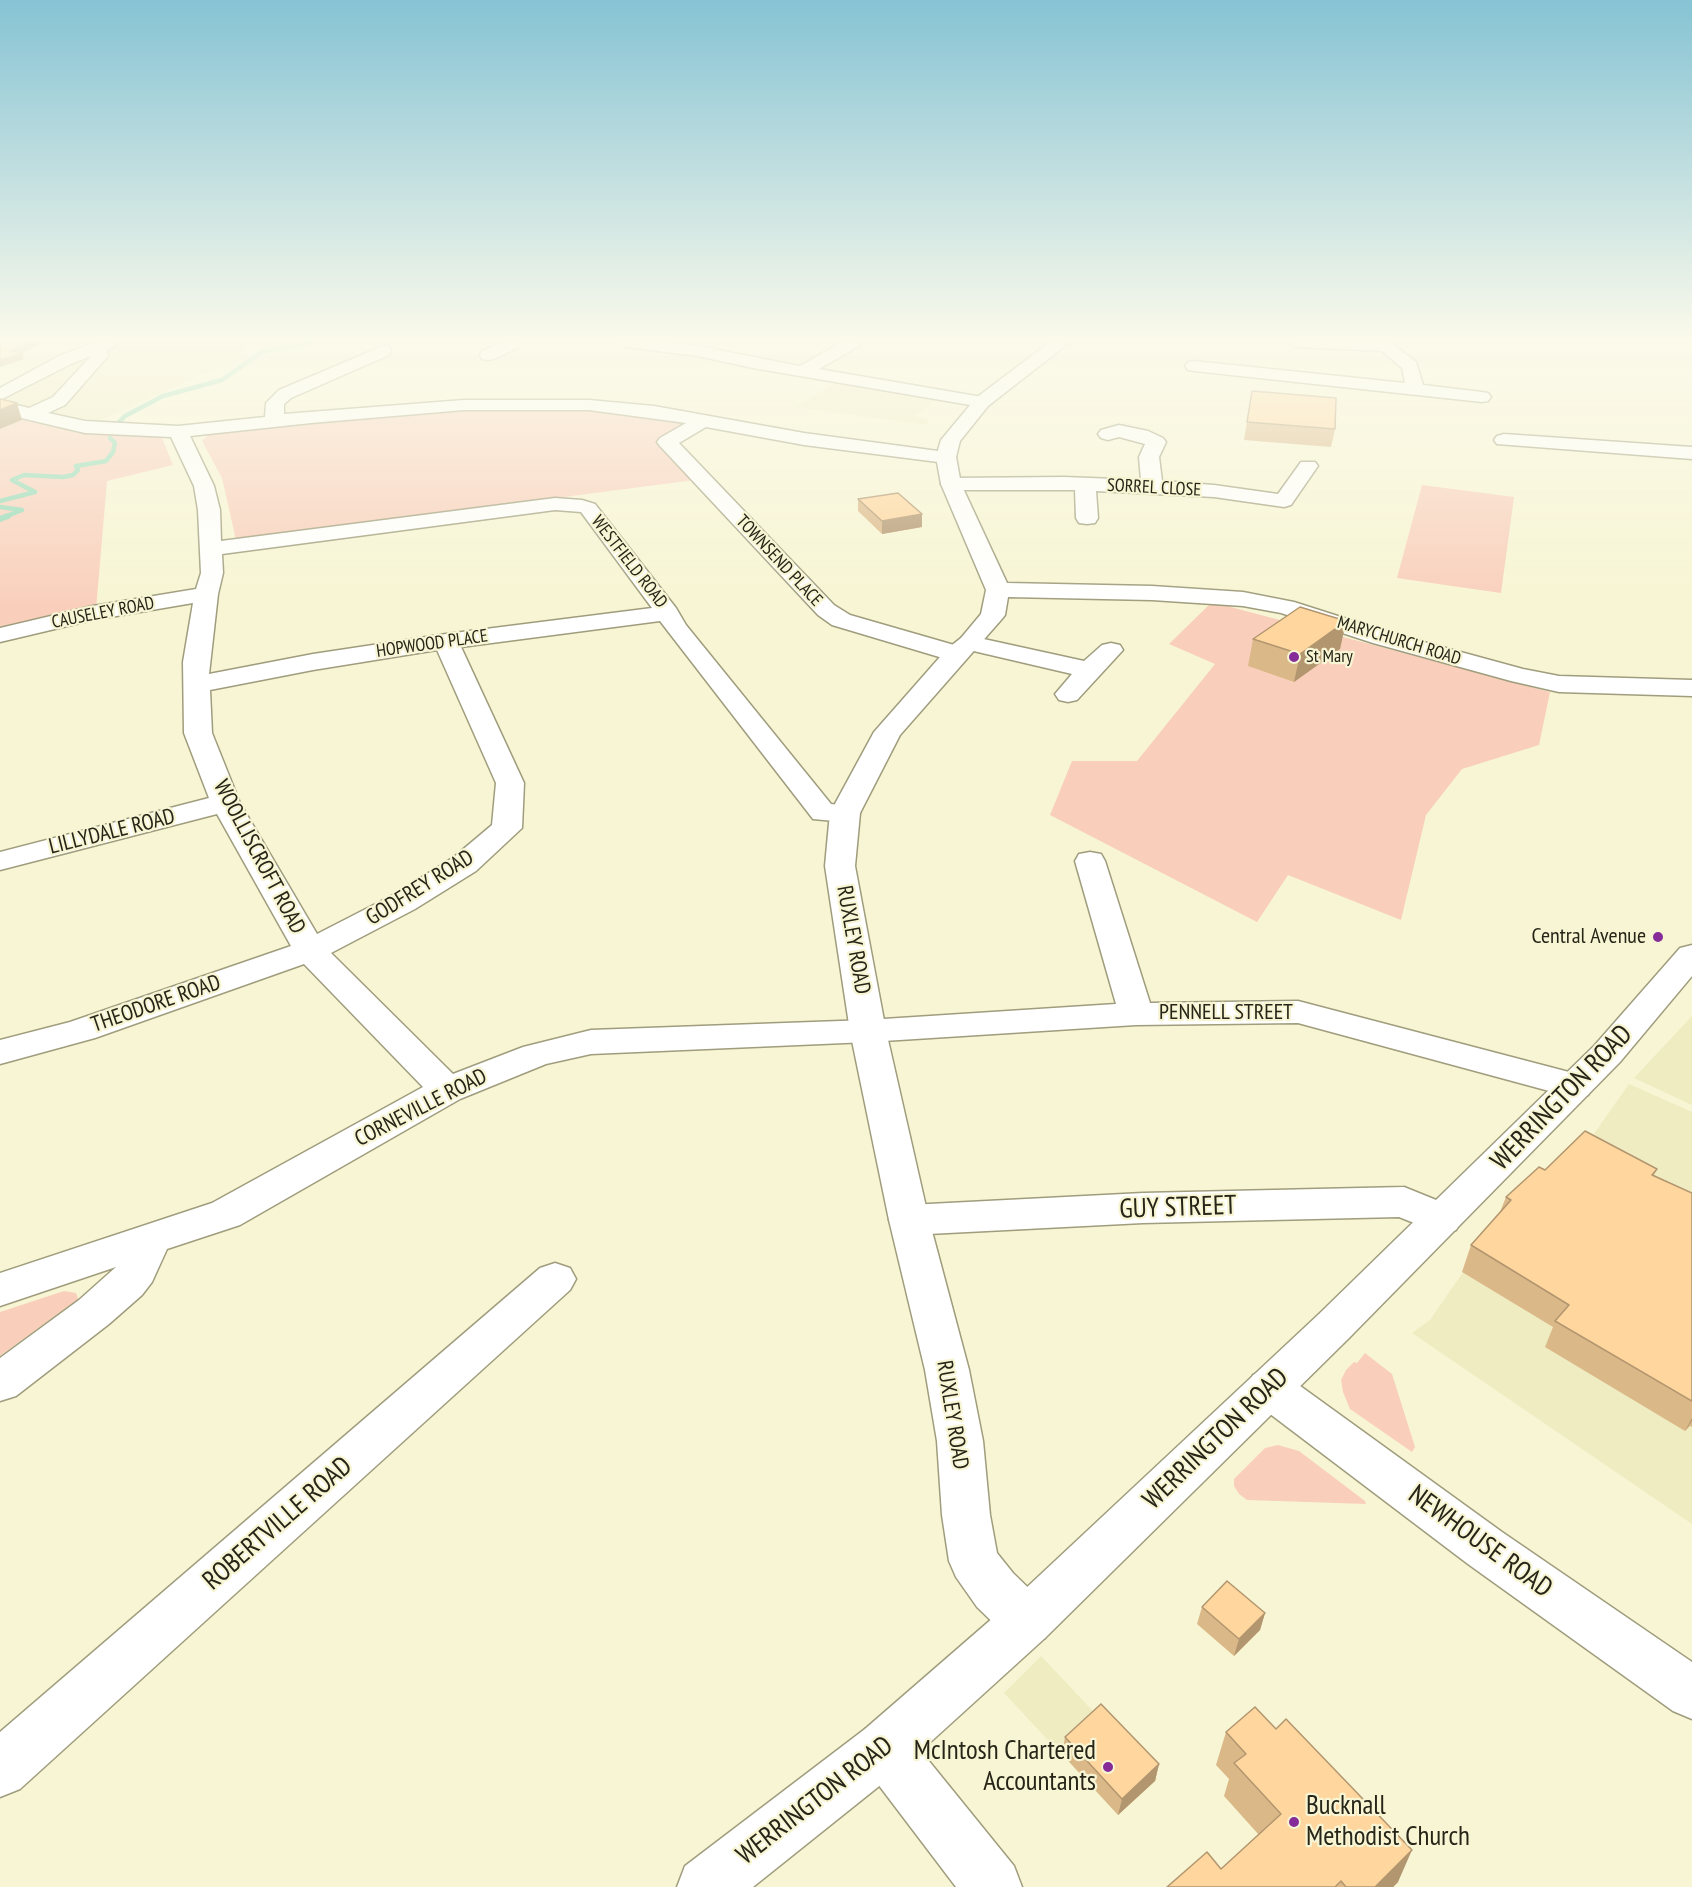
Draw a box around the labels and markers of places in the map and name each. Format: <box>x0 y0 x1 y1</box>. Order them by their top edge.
place label: St Mary <box>1306 646 1353 668</box>
marker: St Mary <box>1287 650 1301 664</box>
place label: Central Avenue <box>1531 924 1646 950</box>
marker: Central Avenue <box>1651 930 1665 944</box>
place label: McIntosh Chartered Accountants <box>914 1735 1096 1798</box>
marker: McIntosh Chartered Accountants <box>1101 1760 1115 1774</box>
place label: Bucknall Methodist Church <box>1306 1790 1470 1853</box>
marker: Bucknall Methodist Church <box>1287 1815 1301 1829</box>

